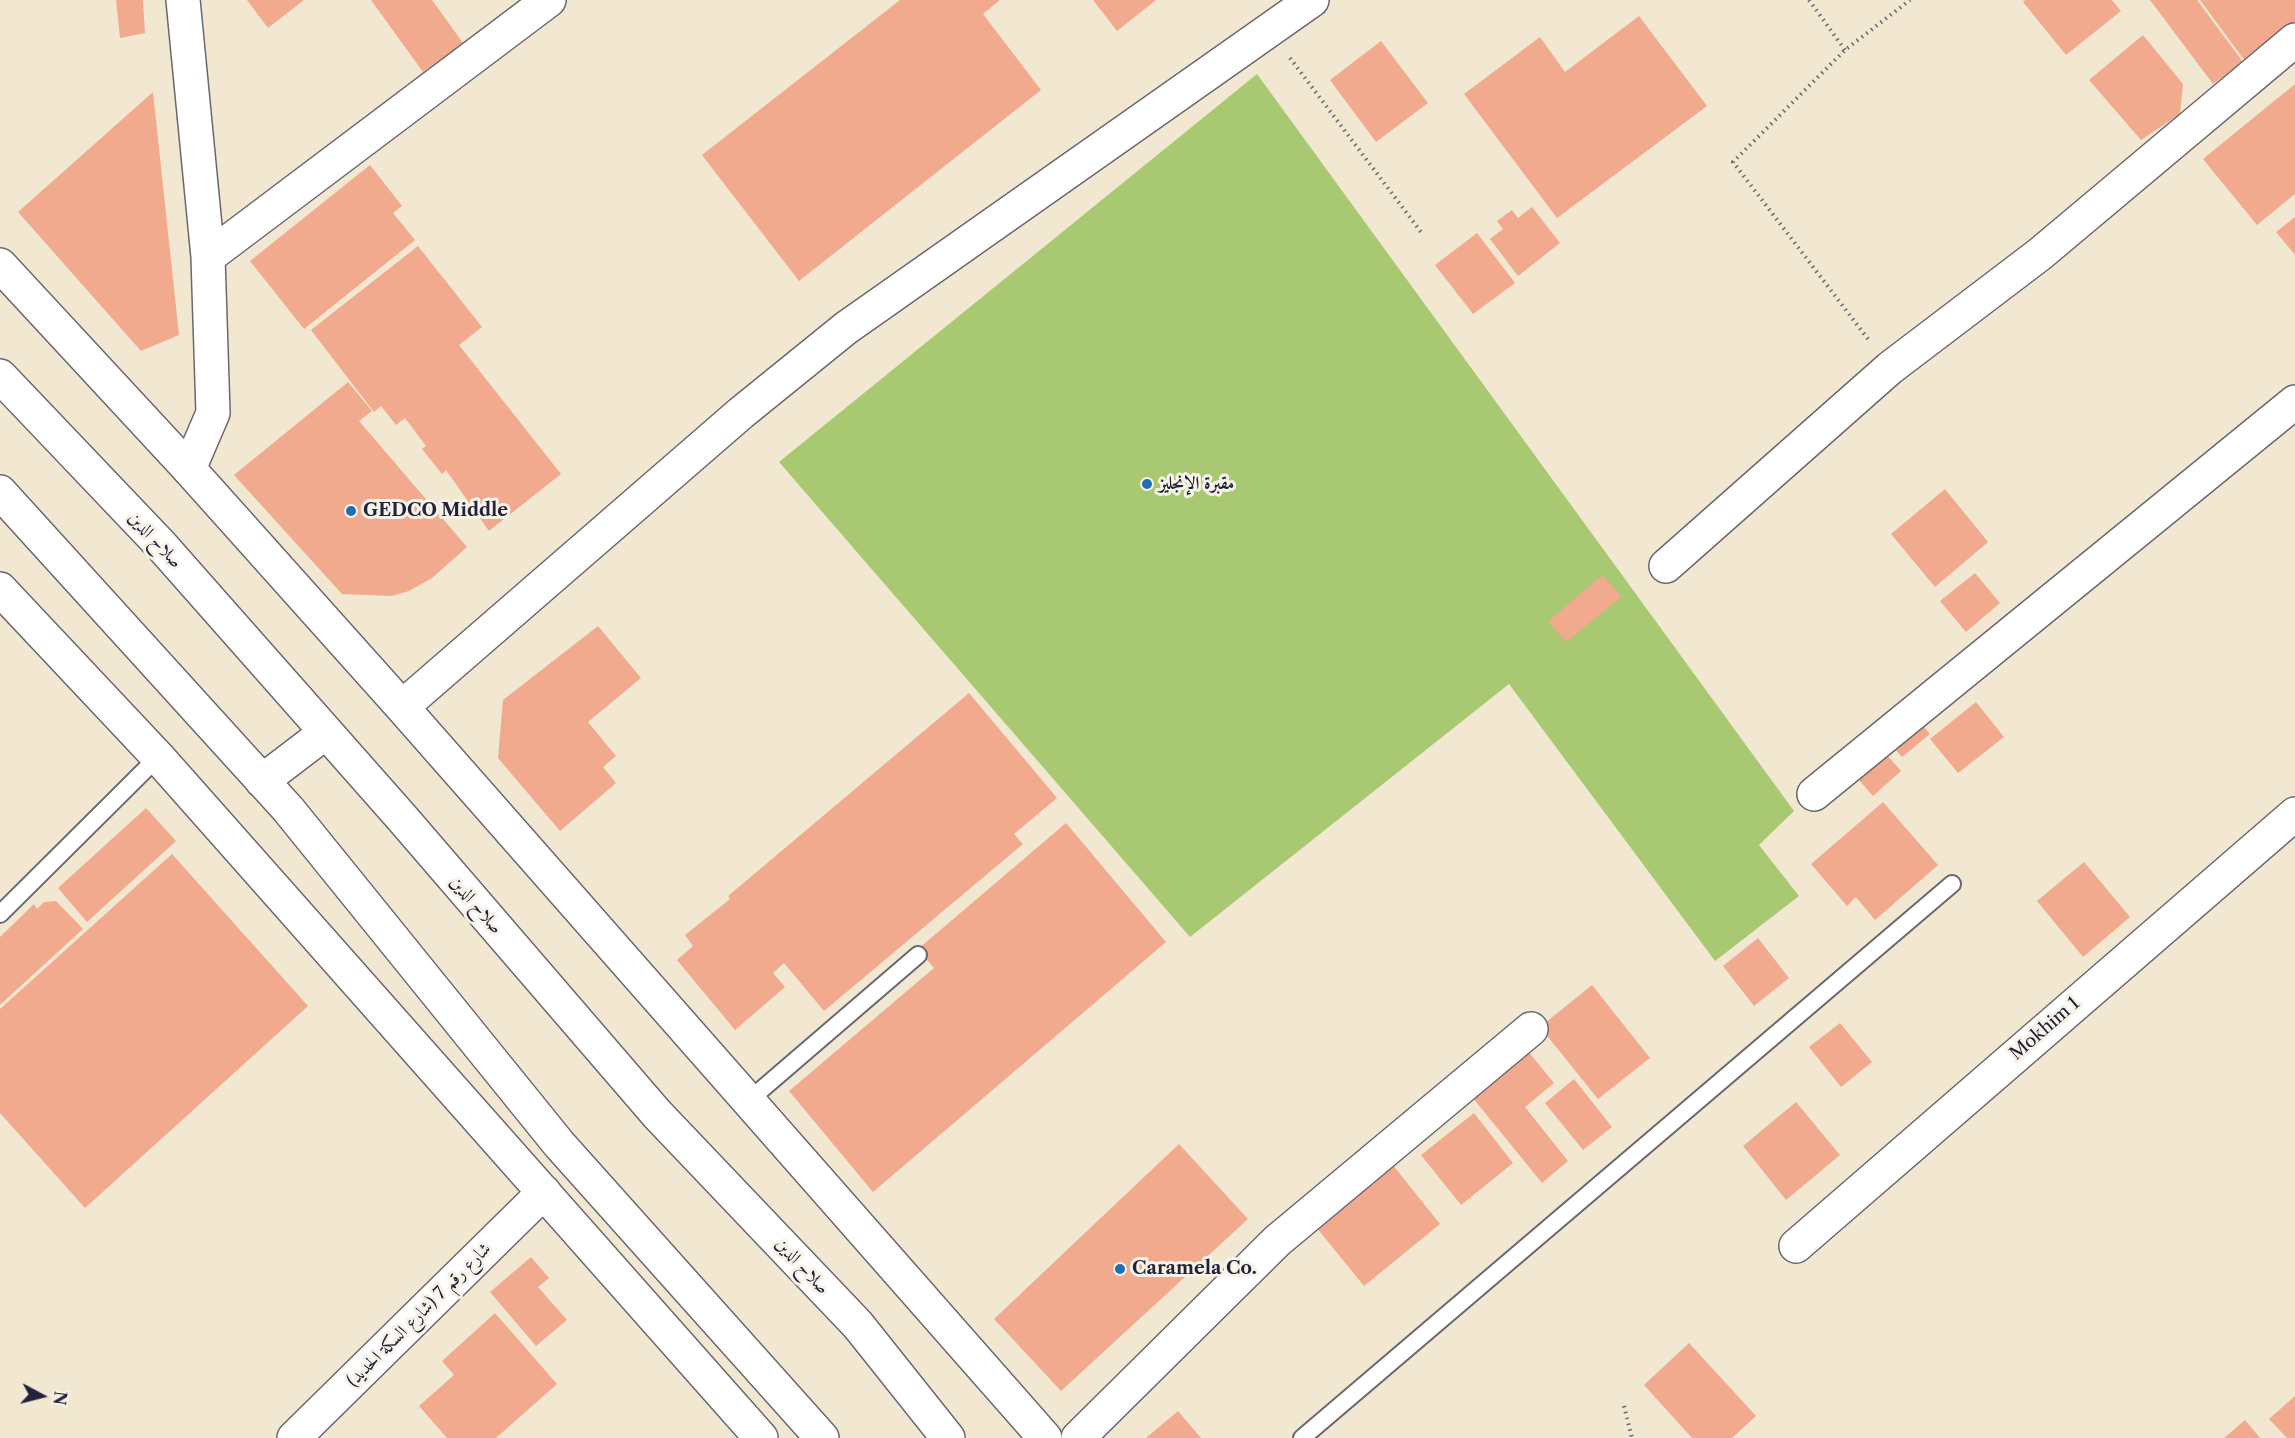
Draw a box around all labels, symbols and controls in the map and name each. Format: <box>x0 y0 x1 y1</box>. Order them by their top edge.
place label: مقبرة الإنجليز <box>1159 473 1234 495</box>
marker: مقبرة الإنجليز <box>1140 477 1154 491</box>
place label: GEDCO Middle <box>363 500 508 522</box>
marker: GEDCO Middle <box>344 504 358 518</box>
street label: صلاح الدين <box>123 507 187 573</box>
street label: صلاح الدين <box>445 872 507 938</box>
street label: Mokhim 1 <box>2006 993 2084 1065</box>
street label: صلاح الدين <box>770 1233 834 1299</box>
street label: شارع رقم 7 (شارع السكة الحديد) <box>342 1238 496 1392</box>
place label: Caramela Co. <box>1132 1258 1257 1280</box>
marker: Caramela Co. <box>1113 1262 1127 1276</box>
north arrow <box>12 1366 72 1426</box>
text: N <box>49 1390 71 1406</box>

